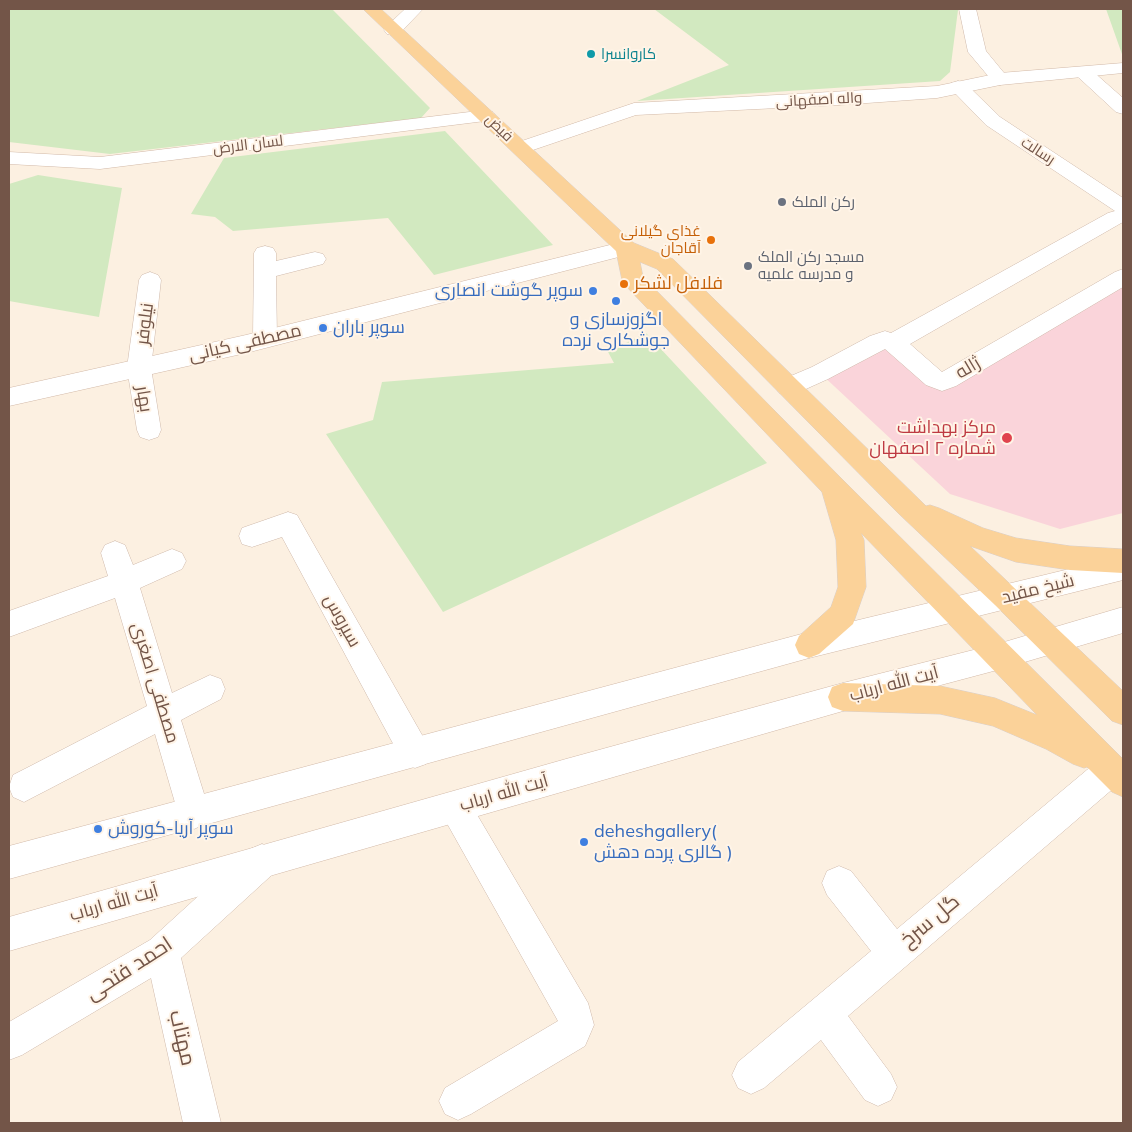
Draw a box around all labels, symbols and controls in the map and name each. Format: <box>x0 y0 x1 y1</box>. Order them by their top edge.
place label: کاروانسرا <box>601 45 656 63</box>
marker: کاروانسرا <box>585 48 597 60</box>
street label: واله اصفهانی <box>775 89 863 111</box>
street label: فیض <box>481 110 517 146</box>
street label: لسان الارض <box>212 132 284 158</box>
street label: رسالت <box>1018 133 1058 169</box>
place label: رکن الملک <box>792 193 855 211</box>
marker: رکن الملک <box>776 196 788 208</box>
place label: غذای گیلانی آقاجان <box>621 222 701 257</box>
marker: غذای گیلانی آقاجان <box>705 234 717 246</box>
place label: مسجد رکن الملک و مدرسه علمیه <box>758 248 864 283</box>
marker: مسجد رکن الملک و مدرسه علمیه <box>742 260 754 272</box>
place label: فلافل لشکر <box>634 273 723 295</box>
marker: فلافل لشکر <box>618 278 630 290</box>
place label: سوپر گوشت انصاری <box>435 280 583 302</box>
marker: سوپر گوشت انصاری <box>587 285 599 297</box>
marker: اگزوزسازی و جوشکاری نرده <box>610 295 622 307</box>
street label: نیلوفر <box>132 302 158 346</box>
place label: اگزوزسازی و جوشکاری نرده <box>562 309 670 352</box>
place label: سوپر باران <box>333 317 405 339</box>
street label: مصطفی کیانی <box>187 320 303 366</box>
marker: سوپر باران <box>317 322 329 334</box>
street label: ژاله <box>952 352 984 384</box>
street label: بهار <box>131 384 157 414</box>
place label: مرکز بهداشت شماره ۲ اصفهان <box>869 417 996 459</box>
marker: مرکز بهداشت شماره ۲ اصفهان <box>1000 431 1014 445</box>
street label: شیخ مفید <box>999 570 1077 608</box>
street label: سیروس <box>319 591 365 651</box>
street label: مصطفی اصغری <box>126 620 184 746</box>
street label: آیت الله ارباب <box>847 662 941 706</box>
street label: آیت الله ارباب <box>457 770 551 816</box>
place label: سوپر آریا-کوروش <box>108 818 234 840</box>
place label: deheshgallery( گالری پرده دهش ) <box>594 821 733 864</box>
marker: سوپر آریا-کوروش <box>92 823 104 835</box>
marker: deheshgallery( گالری پرده دهش ) <box>578 836 590 848</box>
street label: آیت الله ارباب <box>67 880 161 926</box>
street label: گل سرخ <box>895 889 965 953</box>
street label: احمد فتحی <box>81 932 177 1006</box>
street label: مهتاب <box>163 1008 201 1068</box>

